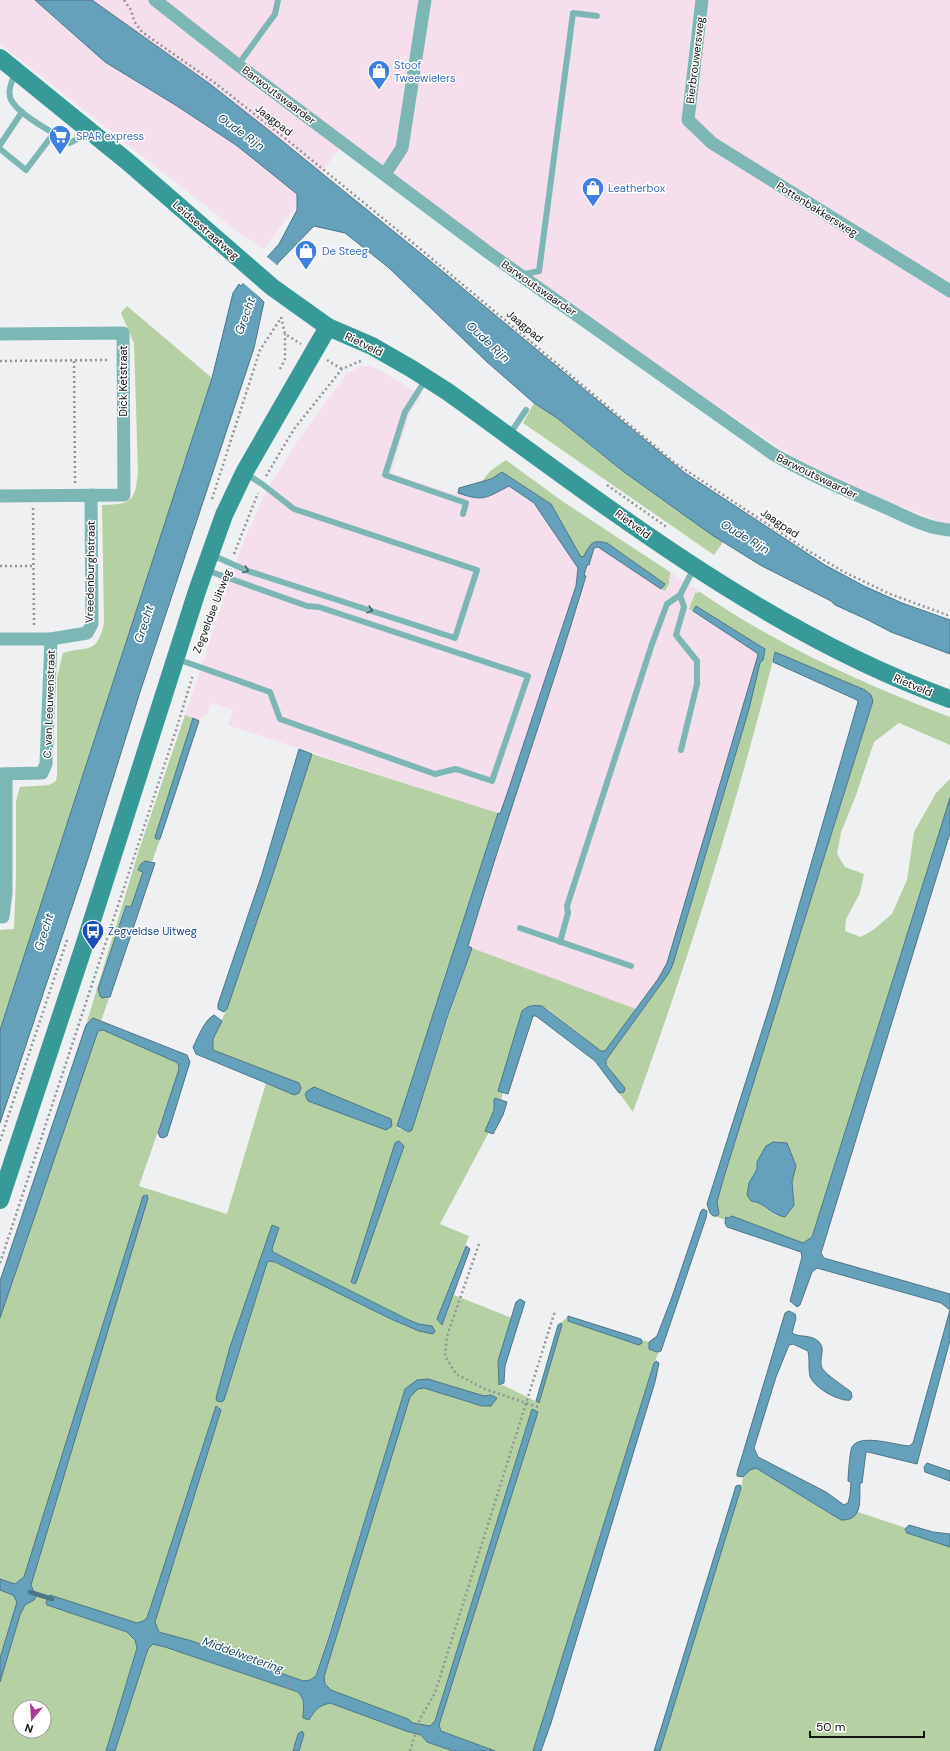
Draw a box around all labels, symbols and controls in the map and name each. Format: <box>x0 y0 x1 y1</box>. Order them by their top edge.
street label: Bierbrouwersweg <box>683 16 707 104</box>
shop icon: Stoof Tweewielers <box>366 58 392 91</box>
place label: Stoof Tweewielers <box>394 58 456 85</box>
street label: Barwoutswaarder <box>239 63 319 127</box>
street label: Jaagpad <box>253 101 295 139</box>
water label: Oude Rijn <box>214 110 268 154</box>
supermarket icon: SPAR express <box>47 123 73 156</box>
place label: SPAR express <box>76 129 144 143</box>
shop icon: Leatherbox <box>580 175 606 208</box>
street label: Pottenbakkersweg <box>774 178 860 240</box>
place label: Leatherbox <box>608 181 666 195</box>
street label: Leidsestraatweg <box>170 197 242 263</box>
shop icon: De Steeg <box>293 238 319 271</box>
place label: De Steeg <box>322 244 368 258</box>
street label: Barwoutswaarder <box>499 257 579 319</box>
water label: Grecht <box>231 295 259 337</box>
street label: Jaagpad <box>504 307 546 345</box>
water label: Oude Rijn <box>463 318 513 366</box>
street label: Rietveld <box>343 329 385 359</box>
street label: Dick Ketstraat <box>116 345 130 417</box>
street label: Barwoutswaarder <box>774 450 860 502</box>
street label: Jaagpad <box>758 505 802 541</box>
street label: Rietveld <box>612 506 654 542</box>
water label: Oude Rijn <box>718 516 772 558</box>
street label: Vreedenburghstraat <box>82 521 98 623</box>
one-way arrow <box>243 565 250 573</box>
street label: Zegveldse Uitweg <box>190 567 234 655</box>
water label: Grecht <box>130 603 158 645</box>
one-way arrow <box>366 605 373 614</box>
street label: C. van Leeuwenstraat <box>40 649 58 759</box>
street label: Rietveld <box>892 671 935 699</box>
water label: Grecht <box>30 911 58 953</box>
bus stop icon: Zegveldse Uitweg <box>80 918 106 951</box>
place label: Zegveldse Uitweg <box>108 924 197 938</box>
water label: Middelwetering <box>200 1633 286 1677</box>
north arrow <box>12 1699 52 1739</box>
scale bar <box>810 1713 924 1739</box>
text: 50 m <box>816 1719 845 1735</box>
text: N <box>23 1721 35 1736</box>

